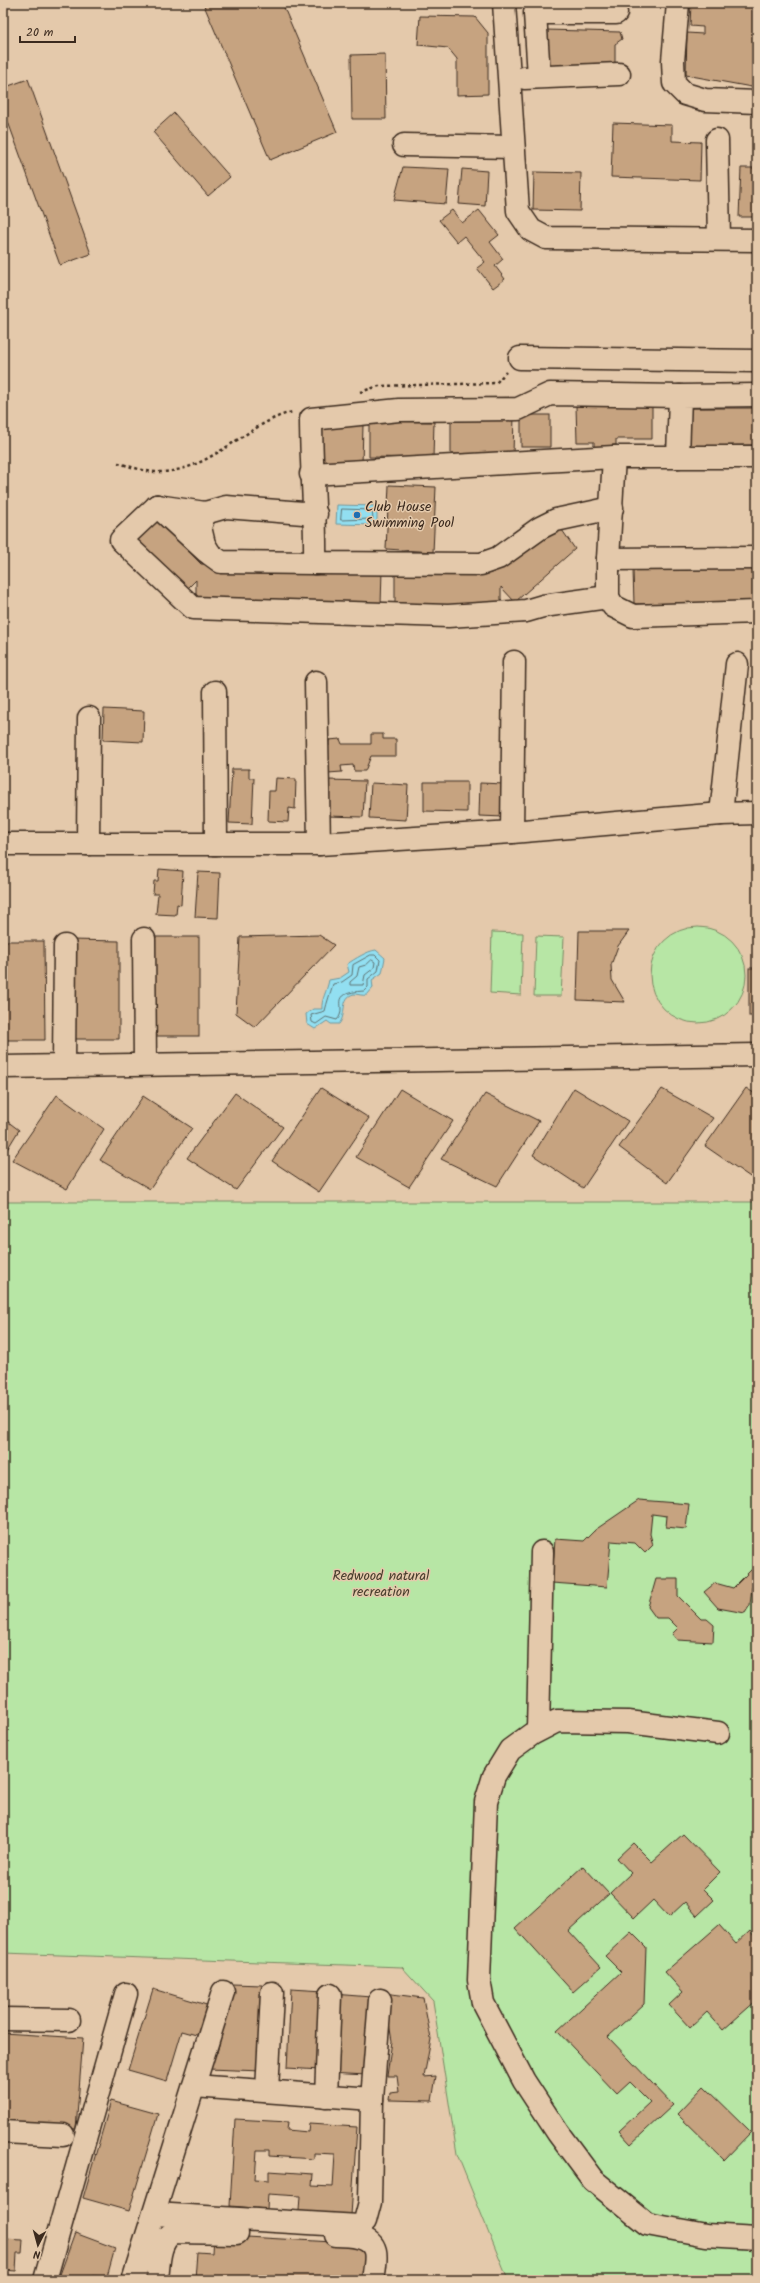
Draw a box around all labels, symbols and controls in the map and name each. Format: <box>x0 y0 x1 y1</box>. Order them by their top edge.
scale bar <box>20 18 75 44</box>
text: 20 m <box>26 23 54 42</box>
place label: Club House Swimming Pool <box>365 496 455 534</box>
marker: Club House Swimming Pool <box>352 510 362 520</box>
park label: Redwood natural recreation <box>333 1565 430 1603</box>
north arrow <box>18 2225 58 2265</box>
text: N <box>33 2245 41 2263</box>

